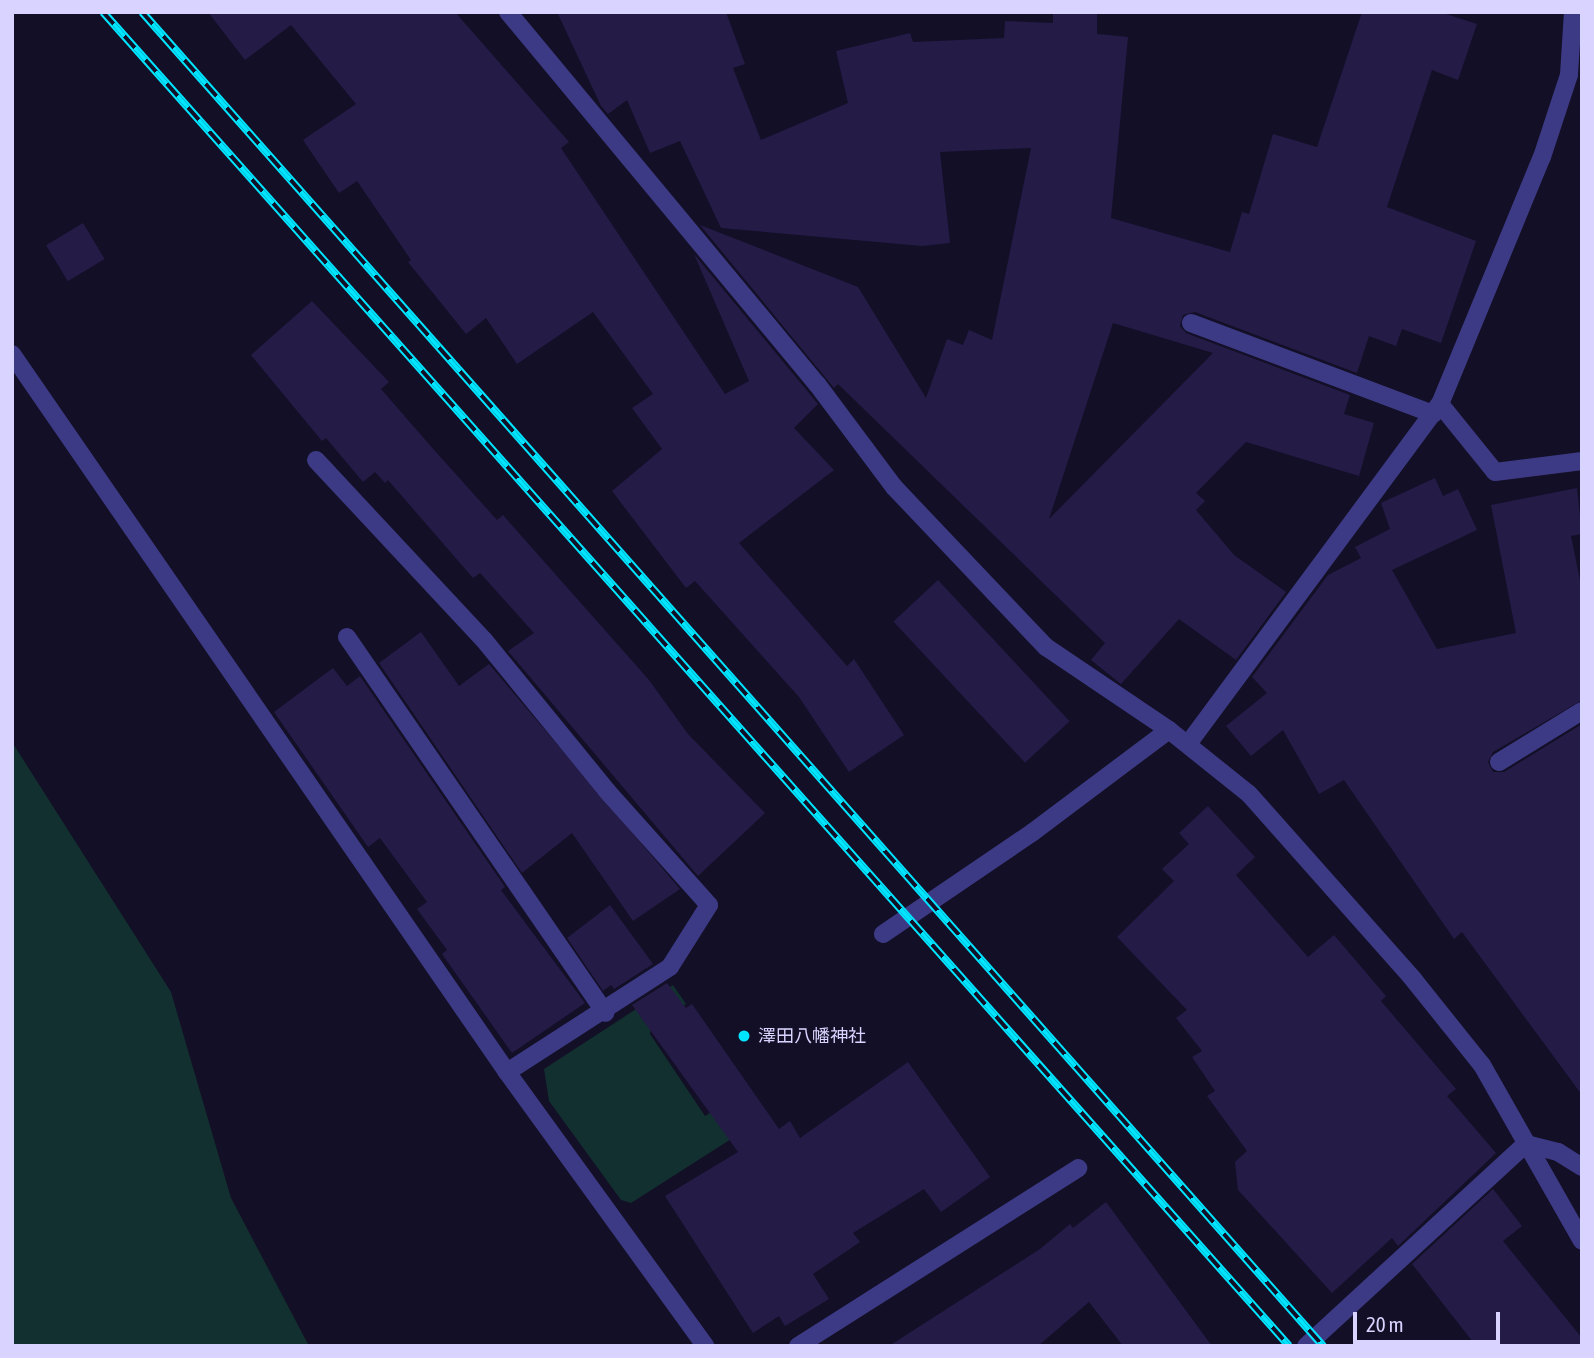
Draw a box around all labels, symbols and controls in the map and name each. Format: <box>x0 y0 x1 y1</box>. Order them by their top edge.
place label: 澤田八幡神社 <box>758 1025 866 1047</box>
marker: 澤田八幡神社 <box>736 1028 752 1044</box>
scale bar <box>1356 1298 1503 1342</box>
text: 20 m <box>1366 1312 1404 1336</box>

